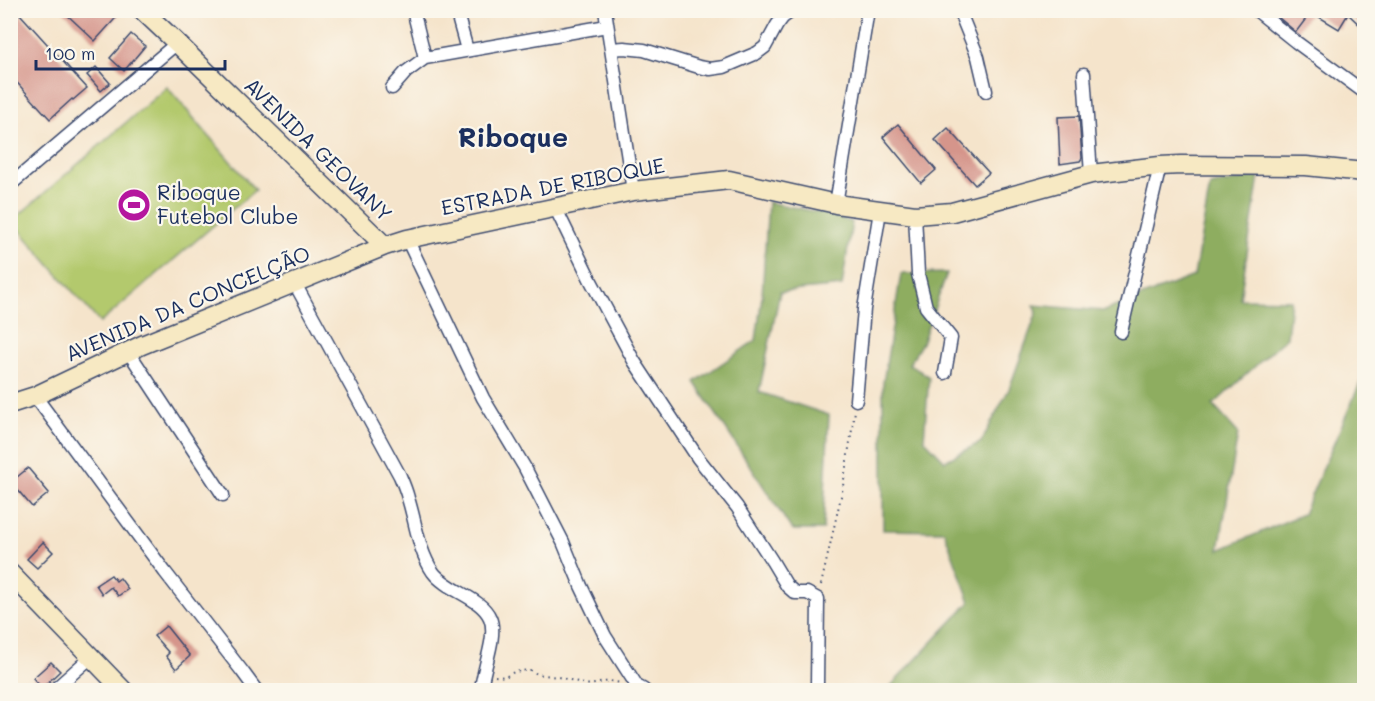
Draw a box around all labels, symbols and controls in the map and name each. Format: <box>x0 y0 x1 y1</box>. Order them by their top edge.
scale bar <box>36 33 225 71</box>
text: 100 m <box>45 41 95 65</box>
street label: AVENIDA GEOVANY <box>239 71 399 227</box>
district label: Riboque <box>458 119 568 154</box>
street label: ESTRADA DE RIBOQUE <box>439 151 667 220</box>
place label: Riboque Futebol Clube <box>157 178 298 229</box>
sports icon: Riboque Futebol Clube <box>116 187 152 223</box>
street label: AVENIDA DA CONCELÇÃO <box>61 239 314 366</box>

